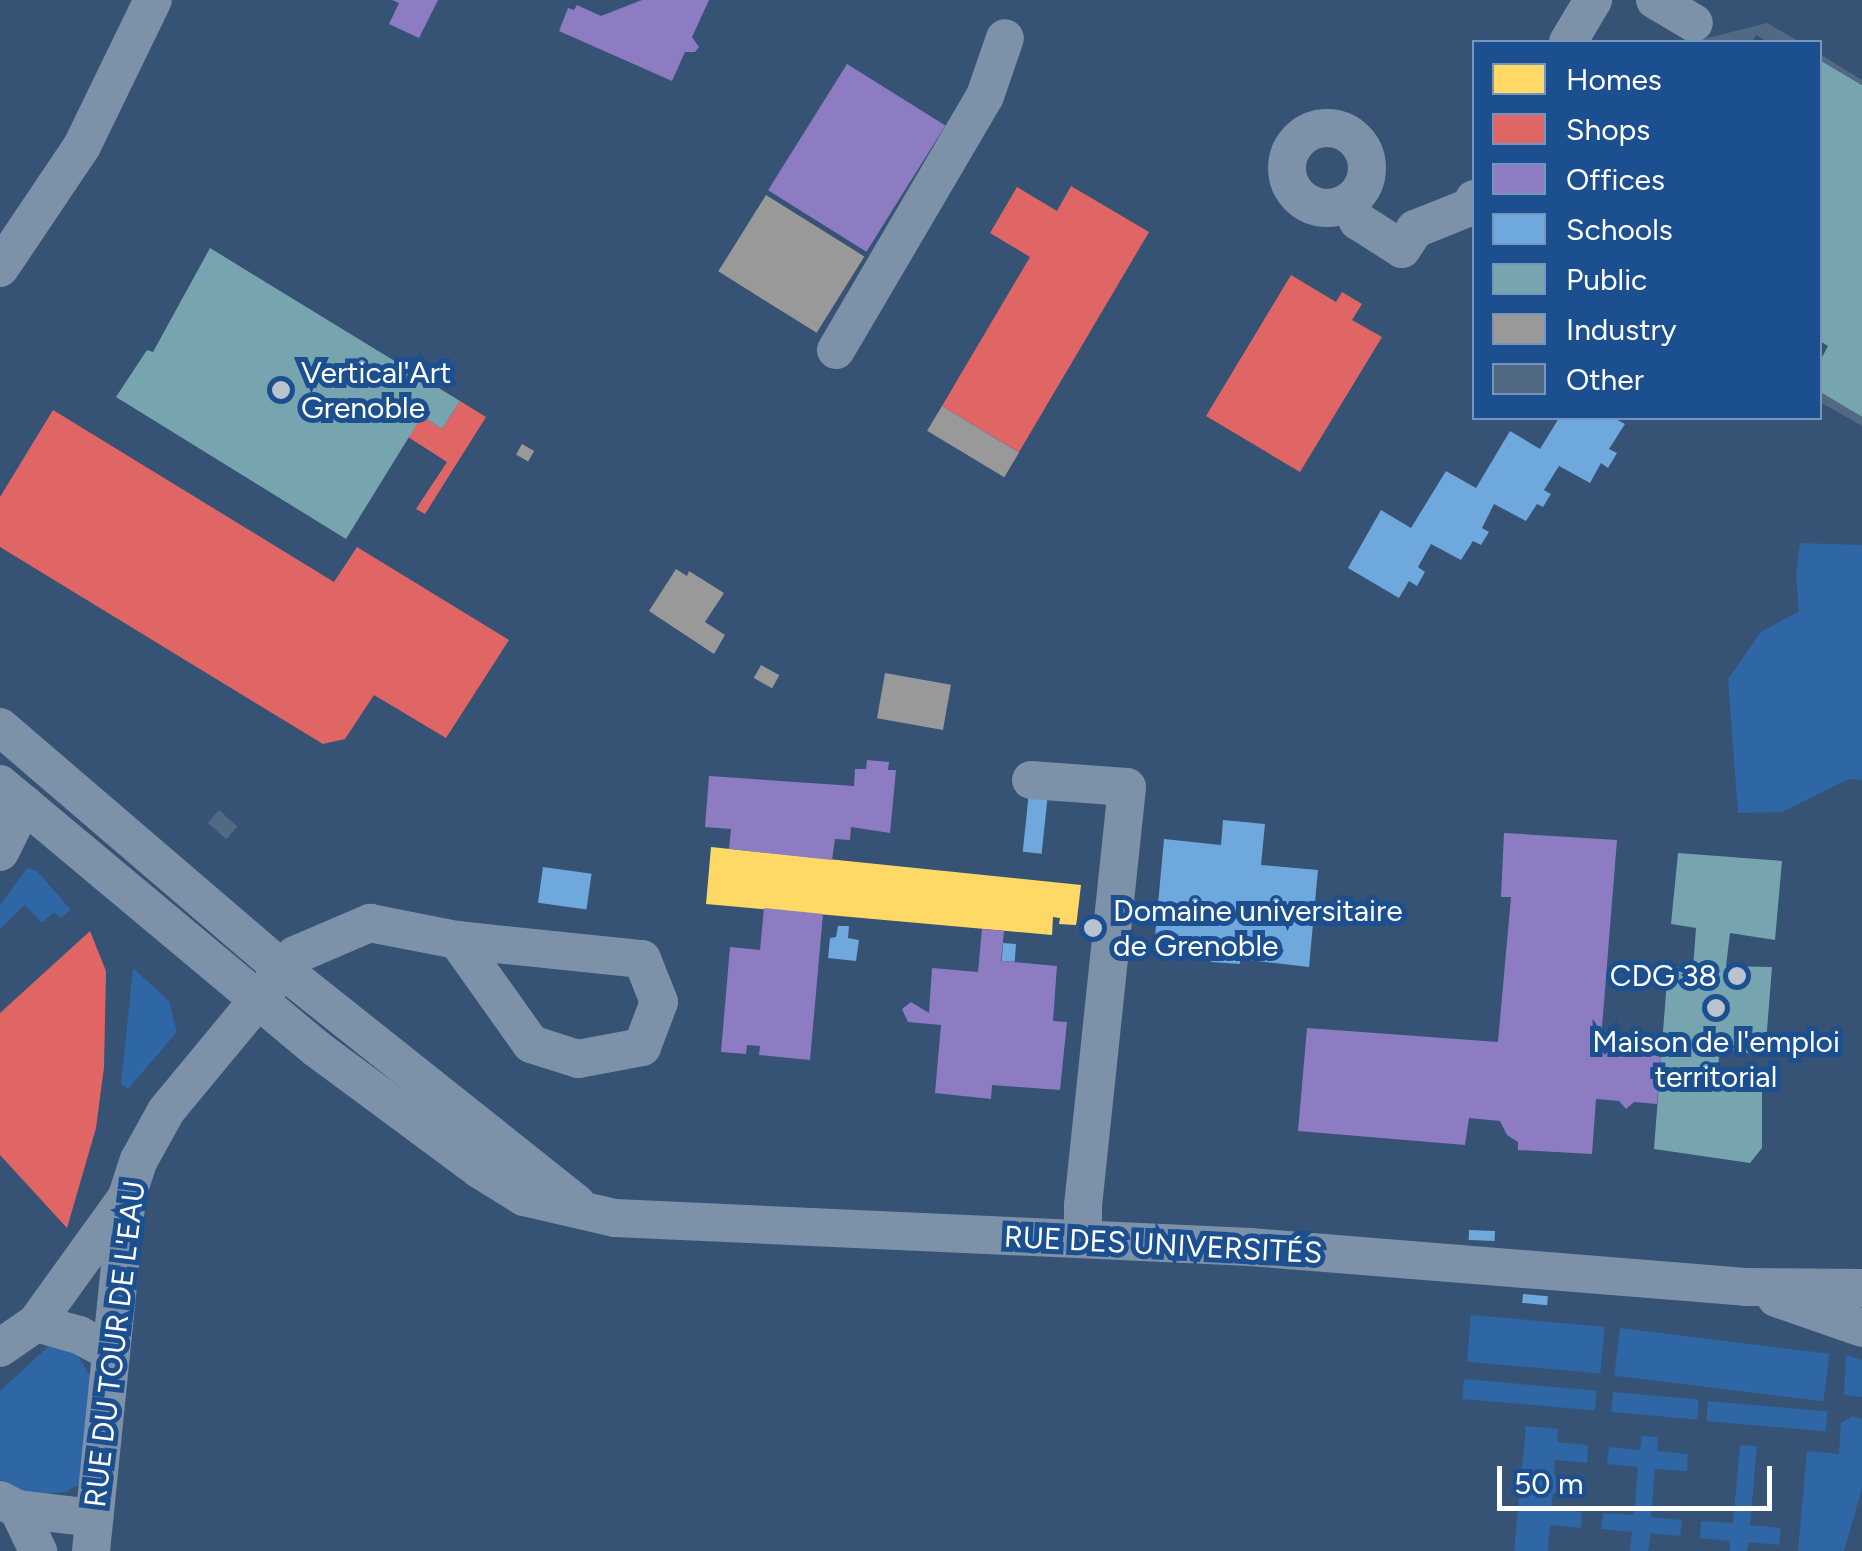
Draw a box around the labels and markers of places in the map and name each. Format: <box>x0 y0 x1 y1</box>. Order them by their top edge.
place label: Vertical'Art Grenoble <box>301 355 451 426</box>
marker: Vertical'Art Grenoble <box>270 379 292 401</box>
place label: Domaine universitaire de Grenoble <box>1113 893 1403 964</box>
marker: Domaine universitaire de Grenoble <box>1082 917 1104 939</box>
place label: CDG 38 <box>1610 958 1717 994</box>
marker: CDG 38 <box>1726 965 1748 987</box>
marker: Maison de l'emploi territorial <box>1705 997 1727 1019</box>
place label: Maison de l'emploi territorial <box>1592 1024 1840 1094</box>

